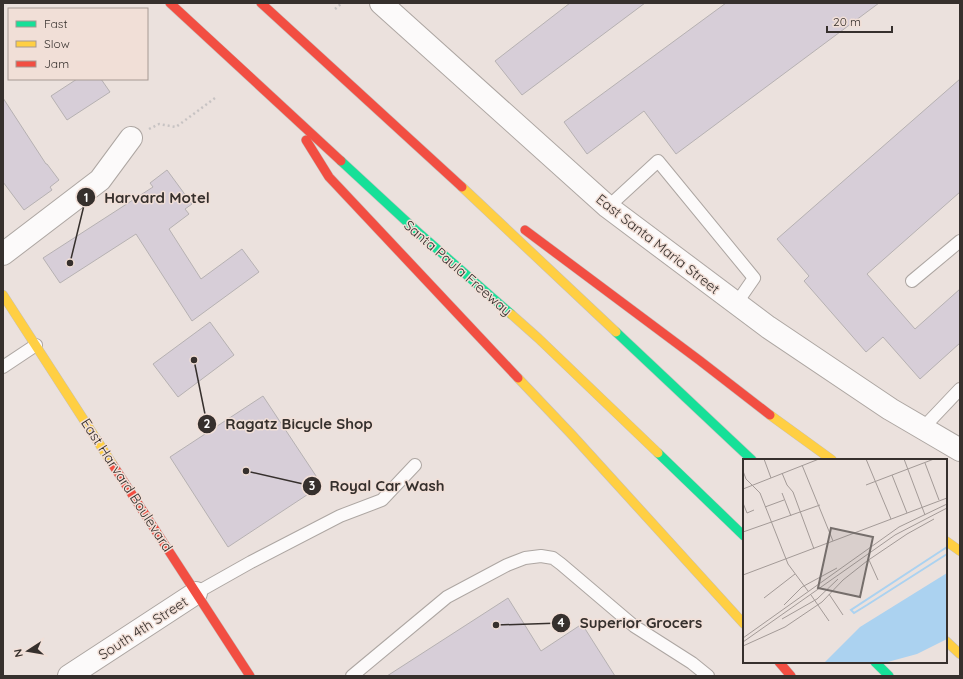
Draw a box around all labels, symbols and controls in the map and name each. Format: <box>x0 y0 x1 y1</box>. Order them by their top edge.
legend <box>8 8 148 80</box>
scale bar <box>827 8 892 34</box>
text: 20 m <box>833 14 861 29</box>
text: Fast <box>44 16 68 31</box>
text: Slow <box>44 36 70 51</box>
text: Jam <box>44 56 69 71</box>
callout: Harvard Motel <box>76 184 218 211</box>
text: Harvard Motel <box>104 188 210 207</box>
text: 1 <box>84 190 88 205</box>
street label: East Santa Maria Street <box>593 190 724 298</box>
street label: Santa Paula Freeway <box>400 216 516 320</box>
callout: Ragatz Bicycle Shop <box>197 411 380 438</box>
text: Ragatz Bicycle Shop <box>225 414 373 433</box>
street label: East Harvard Boulevard <box>77 415 177 555</box>
text: 2 <box>204 416 211 431</box>
inset map <box>743 459 947 663</box>
callout: Royal Car Wash <box>302 473 453 500</box>
text: Royal Car Wash <box>329 476 445 495</box>
text: 3 <box>309 478 315 493</box>
street label: South 4th Street <box>95 592 191 664</box>
callout: Superior Grocers <box>551 609 710 636</box>
text: Superior Grocers <box>580 613 702 632</box>
text: 4 <box>557 615 565 630</box>
north arrow <box>8 631 48 671</box>
text: N <box>11 648 26 658</box>

